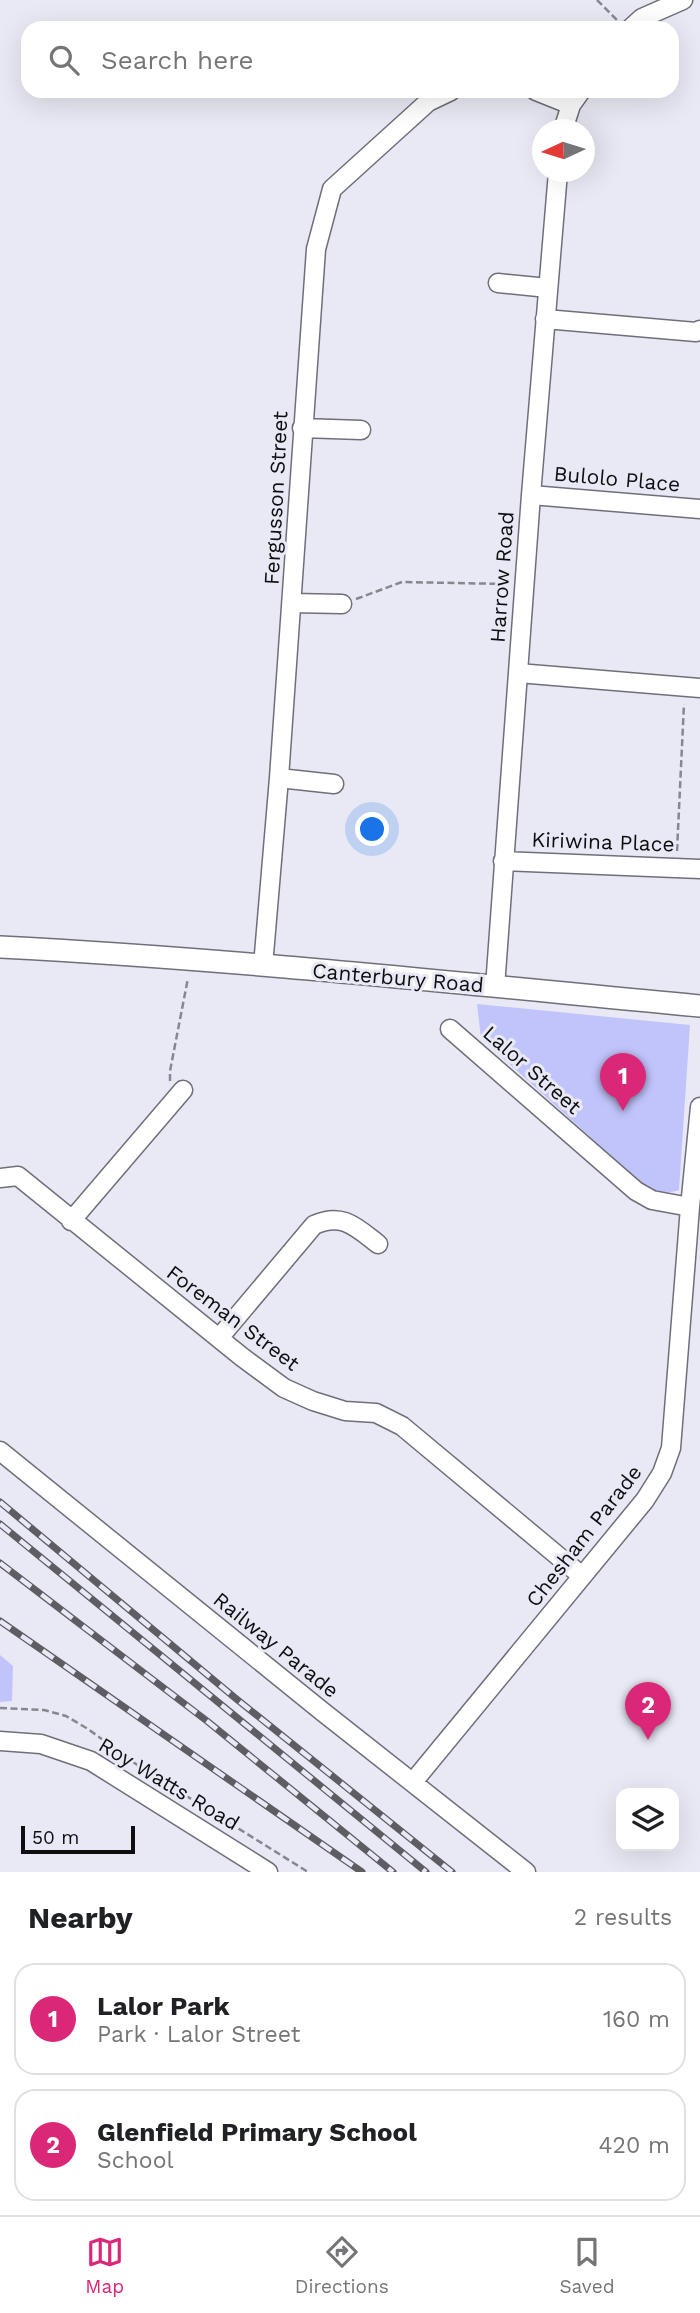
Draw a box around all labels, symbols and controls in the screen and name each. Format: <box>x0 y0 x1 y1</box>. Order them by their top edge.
search box <box>21 21 679 98</box>
icon: search <box>45 41 83 79</box>
text: Search here <box>101 45 253 75</box>
north arrow <box>532 119 595 182</box>
street label: Fergusson Street <box>258 410 293 586</box>
street label: Bulolo Place <box>553 461 681 496</box>
street label: Harrow Road <box>484 510 519 644</box>
your location <box>355 812 389 846</box>
street label: Kiriwina Place <box>531 827 675 856</box>
street label: Canterbury Road <box>311 958 485 997</box>
street label: Lalor Street <box>478 1020 587 1119</box>
pin: 1 <box>600 1053 646 1111</box>
street label: Foreman Street <box>162 1260 305 1376</box>
street label: Chesham Parade <box>521 1460 647 1611</box>
street label: Railway Parade <box>209 1587 344 1703</box>
pin: 2 <box>625 1682 671 1740</box>
street label: Roy Watts Road <box>94 1732 244 1835</box>
map controls <box>616 1788 679 1851</box>
button: layers <box>616 1788 679 1851</box>
scale bar <box>21 1823 135 1855</box>
text: 50 m <box>32 1826 79 1849</box>
text: Nearby <box>28 1900 133 1935</box>
text: 2 results <box>574 1904 672 1931</box>
text: Lalor Park <box>97 1991 230 2021</box>
text: 1 <box>48 2006 58 2033</box>
text: 160 m <box>603 2006 670 2033</box>
text: Park · Lalor Street <box>97 2021 300 2048</box>
text: Glenfield Primary School <box>97 2117 417 2147</box>
text: 2 <box>46 2132 60 2159</box>
text: 420 m <box>598 2132 670 2159</box>
text: School <box>97 2147 174 2174</box>
tab: Map <box>85 2233 124 2298</box>
tab: Directions <box>295 2233 389 2298</box>
tab: Saved <box>559 2233 615 2298</box>

